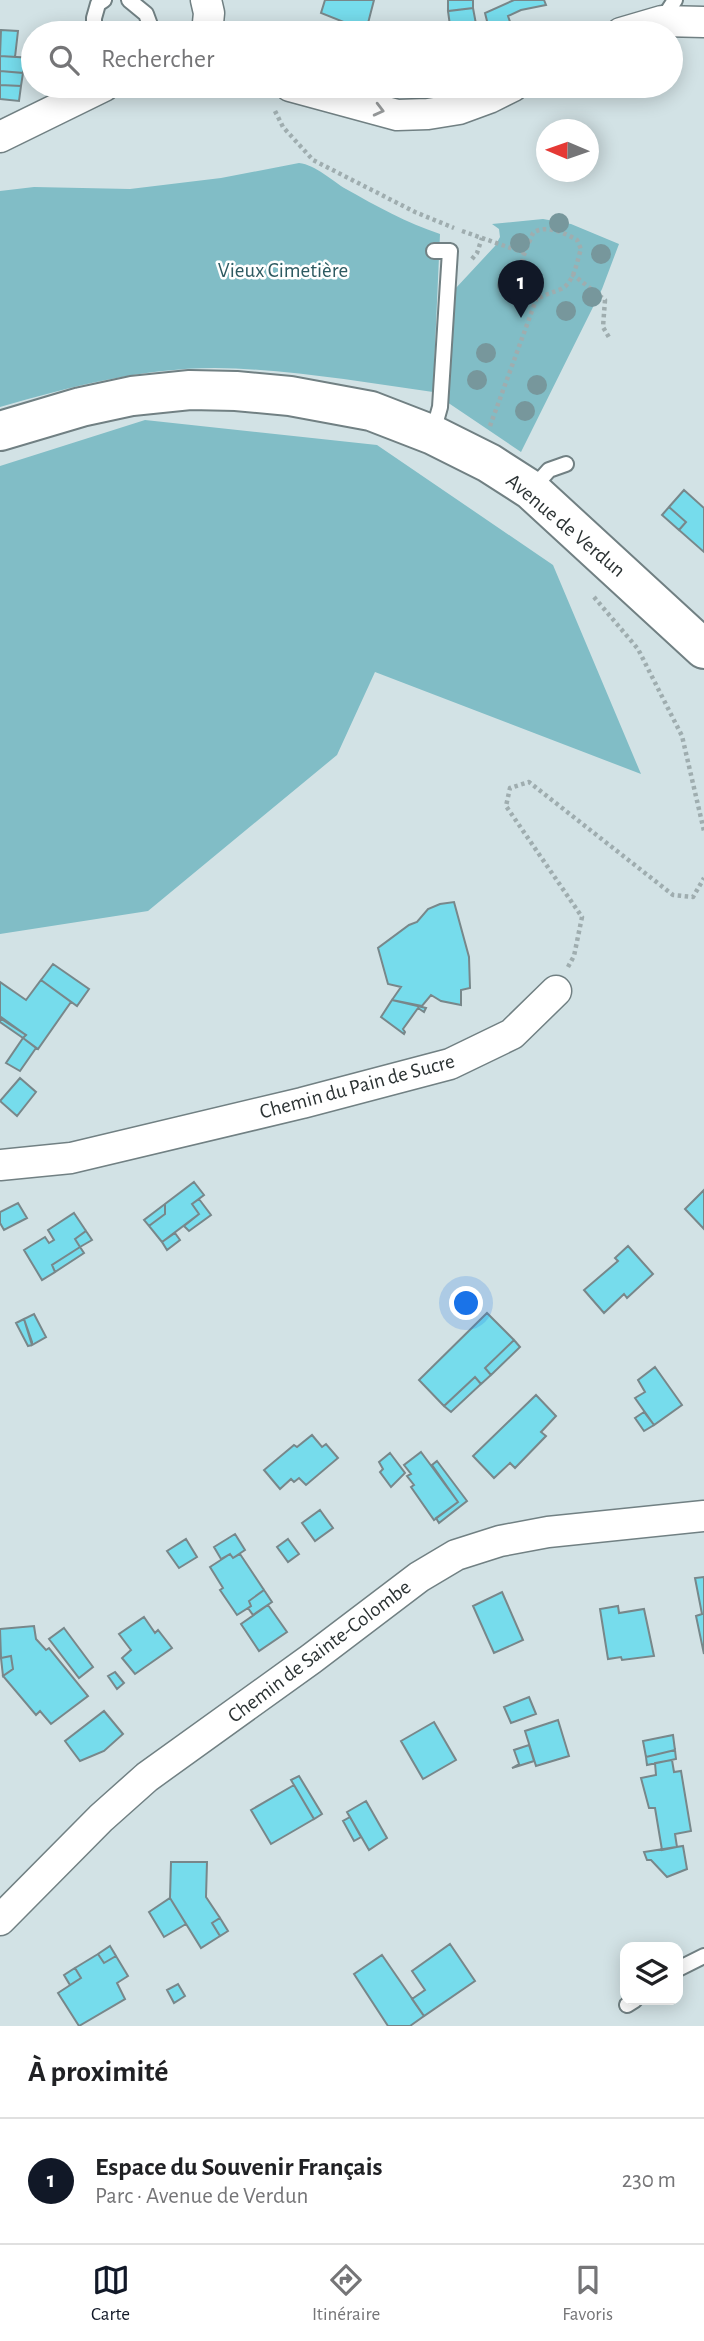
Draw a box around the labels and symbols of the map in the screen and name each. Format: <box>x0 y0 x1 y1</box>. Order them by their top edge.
one-way arrow <box>373 102 385 116</box>
north arrow <box>536 119 599 182</box>
park label: Vieux Cimetière <box>218 260 348 281</box>
pin: 1 <box>498 260 544 318</box>
street label: Avenue de Verdun <box>502 470 629 581</box>
street label: Chemin du Pain de Sucre <box>257 1050 457 1123</box>
your location <box>449 1286 483 1320</box>
street label: Chemin de Sainte-Colombe <box>224 1576 415 1727</box>

